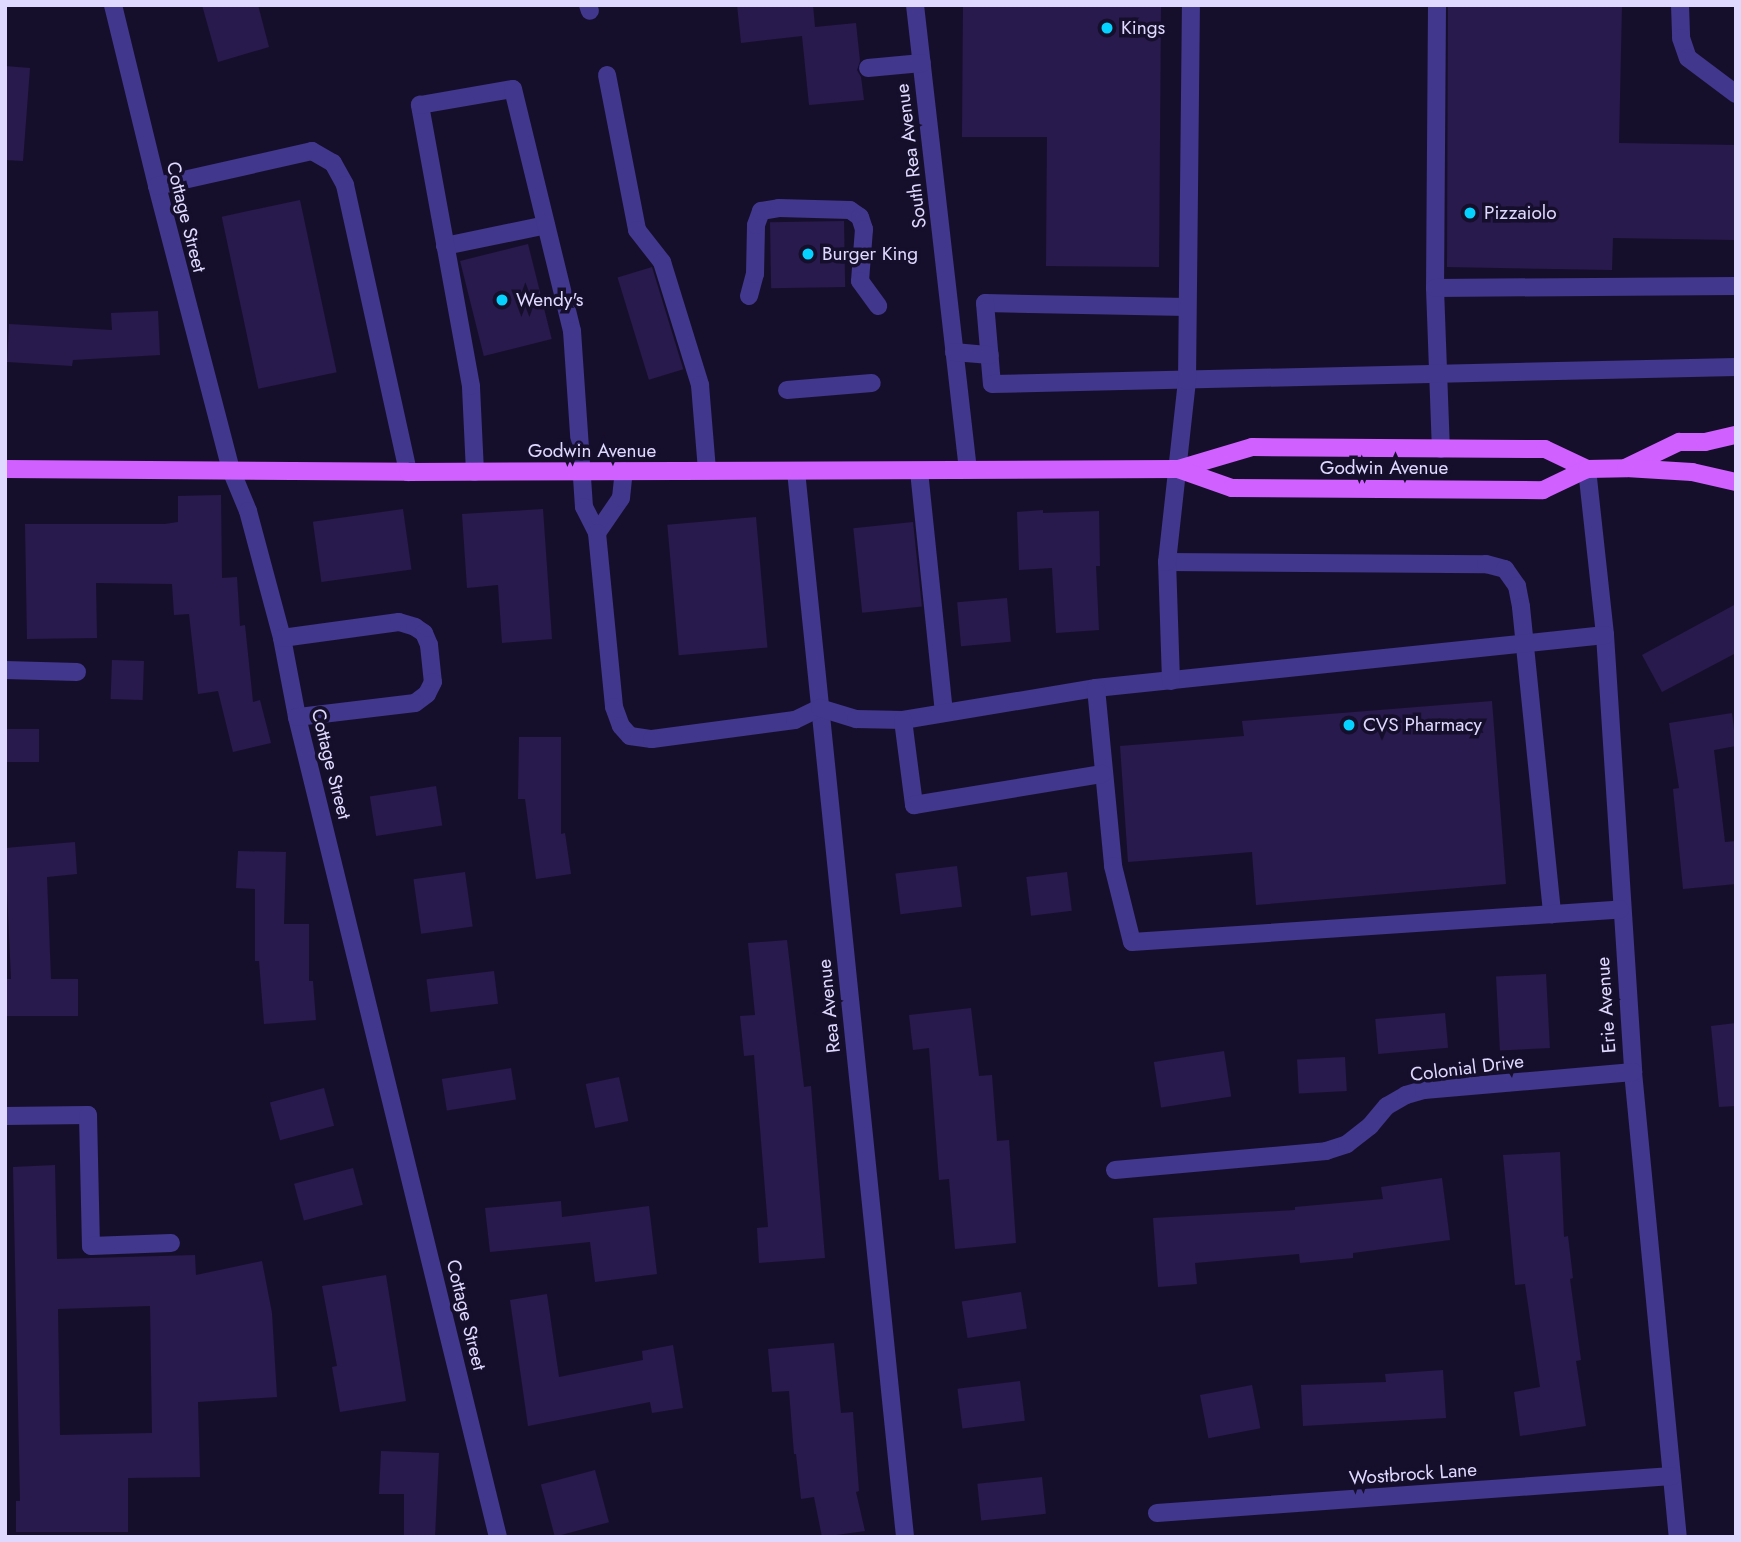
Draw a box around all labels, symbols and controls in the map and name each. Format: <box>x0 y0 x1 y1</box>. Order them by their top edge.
place label: Kings <box>1121 17 1165 39</box>
marker: Kings <box>1099 20 1115 36</box>
street label: South Rea Avenue <box>891 82 931 230</box>
street label: Cottage Street <box>161 159 211 275</box>
place label: Pizzaiolo <box>1484 202 1557 224</box>
marker: Pizzaiolo <box>1462 205 1478 221</box>
place label: Burger King <box>822 243 918 265</box>
marker: Burger King <box>800 246 816 262</box>
place label: Wendy's <box>516 289 583 311</box>
marker: Wendy's <box>494 292 510 308</box>
street label: Godwin Avenue <box>528 440 656 462</box>
street label: Godwin Avenue <box>1320 457 1448 479</box>
street label: Cottage Street <box>306 706 356 822</box>
place label: CVS Pharmacy <box>1363 714 1482 736</box>
marker: CVS Pharmacy <box>1341 717 1357 733</box>
street label: Erie Avenue <box>1591 956 1621 1054</box>
street label: Rea Avenue <box>813 958 845 1054</box>
street label: Colonial Drive <box>1409 1050 1525 1086</box>
street label: Cottage Street <box>441 1257 491 1373</box>
street label: Wostbrock Lane <box>1348 1458 1478 1490</box>

